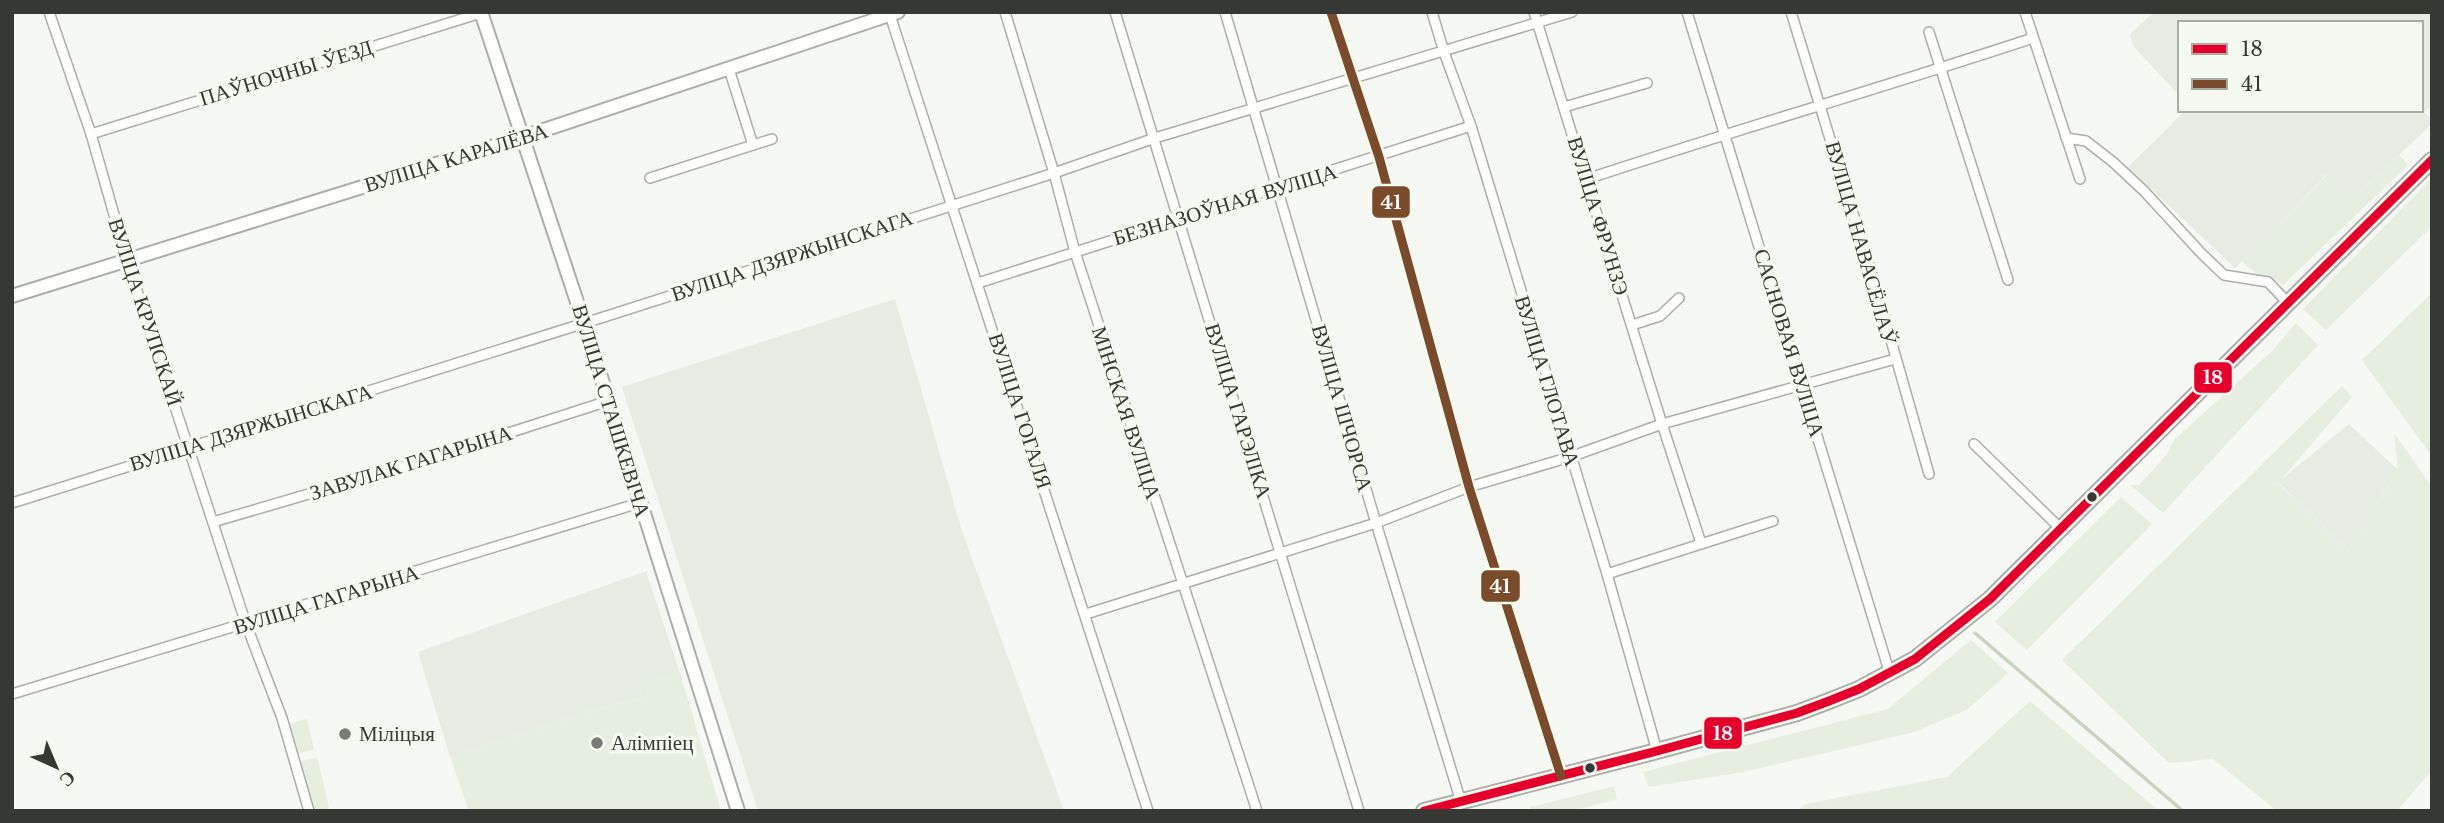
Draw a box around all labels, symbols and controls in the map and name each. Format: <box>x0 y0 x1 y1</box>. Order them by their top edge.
legend <box>2178 21 2423 112</box>
street label: ПАЎНОЧНЫ ЎЕЗД <box>196 34 376 112</box>
text: 18 <box>2241 36 2263 62</box>
text: 41 <box>2241 71 2263 97</box>
street label: ВУЛІЦА КАРАЛЁВА <box>361 117 552 198</box>
street label: ВУЛІЦА ФРУНЗЭ <box>1562 134 1634 298</box>
street label: ВУЛІЦА НАВАСЁЛАЎ <box>1819 138 1903 348</box>
street label: БЕЗНАЗОЎНАЯ ВУЛІЦА <box>1110 158 1341 251</box>
line badge: 41 <box>1371 185 1411 219</box>
text: 41 <box>1381 191 1401 214</box>
street label: ВУЛІЦА ДЗЯРЖЫНСКАГА <box>668 204 917 307</box>
street label: ВУЛІЦА КРУПСКАЙ <box>102 215 188 409</box>
street label: САСНОВАЯ ВУЛІЦА <box>1748 246 1830 441</box>
street label: ВУЛІЦА ГЛОТАВА <box>1509 292 1586 470</box>
street label: ВУЛІЦА СТАШКЕВІЧА <box>566 301 656 521</box>
street label: ВУЛІЦА ГАРЭЛІКА <box>1199 320 1277 503</box>
street label: ВУЛІЦА ШЧОРСА <box>1306 322 1378 495</box>
street label: МІНСКАЯ ВУЛІЦА <box>1086 323 1166 504</box>
street label: ВУЛІЦА ГОГАЛЯ <box>983 330 1057 492</box>
line badge: 18 <box>2193 361 2233 394</box>
text: 18 <box>2203 366 2223 389</box>
street label: ВУЛІЦА ДЗЯРЖЫНСКАГА <box>127 378 376 477</box>
street label: ЗАВУЛАК ГАГАРЫНА <box>307 420 516 506</box>
unlabelled marker <box>2085 490 2099 504</box>
street label: ВУЛІЦА ГАГАРЫНА <box>230 559 423 641</box>
line badge: 41 <box>1480 569 1521 603</box>
text: 41 <box>1490 575 1510 598</box>
line badge: 18 <box>1703 716 1743 750</box>
place label: Міліцыя <box>359 721 435 747</box>
text: 18 <box>1713 722 1733 745</box>
marker: Міліцыя <box>337 726 353 742</box>
place label: Алімпіец <box>611 730 693 756</box>
north arrow <box>21 732 91 802</box>
marker: Алімпіец <box>589 735 605 751</box>
unlabelled marker <box>1583 761 1597 775</box>
text: С <box>55 766 80 792</box>

